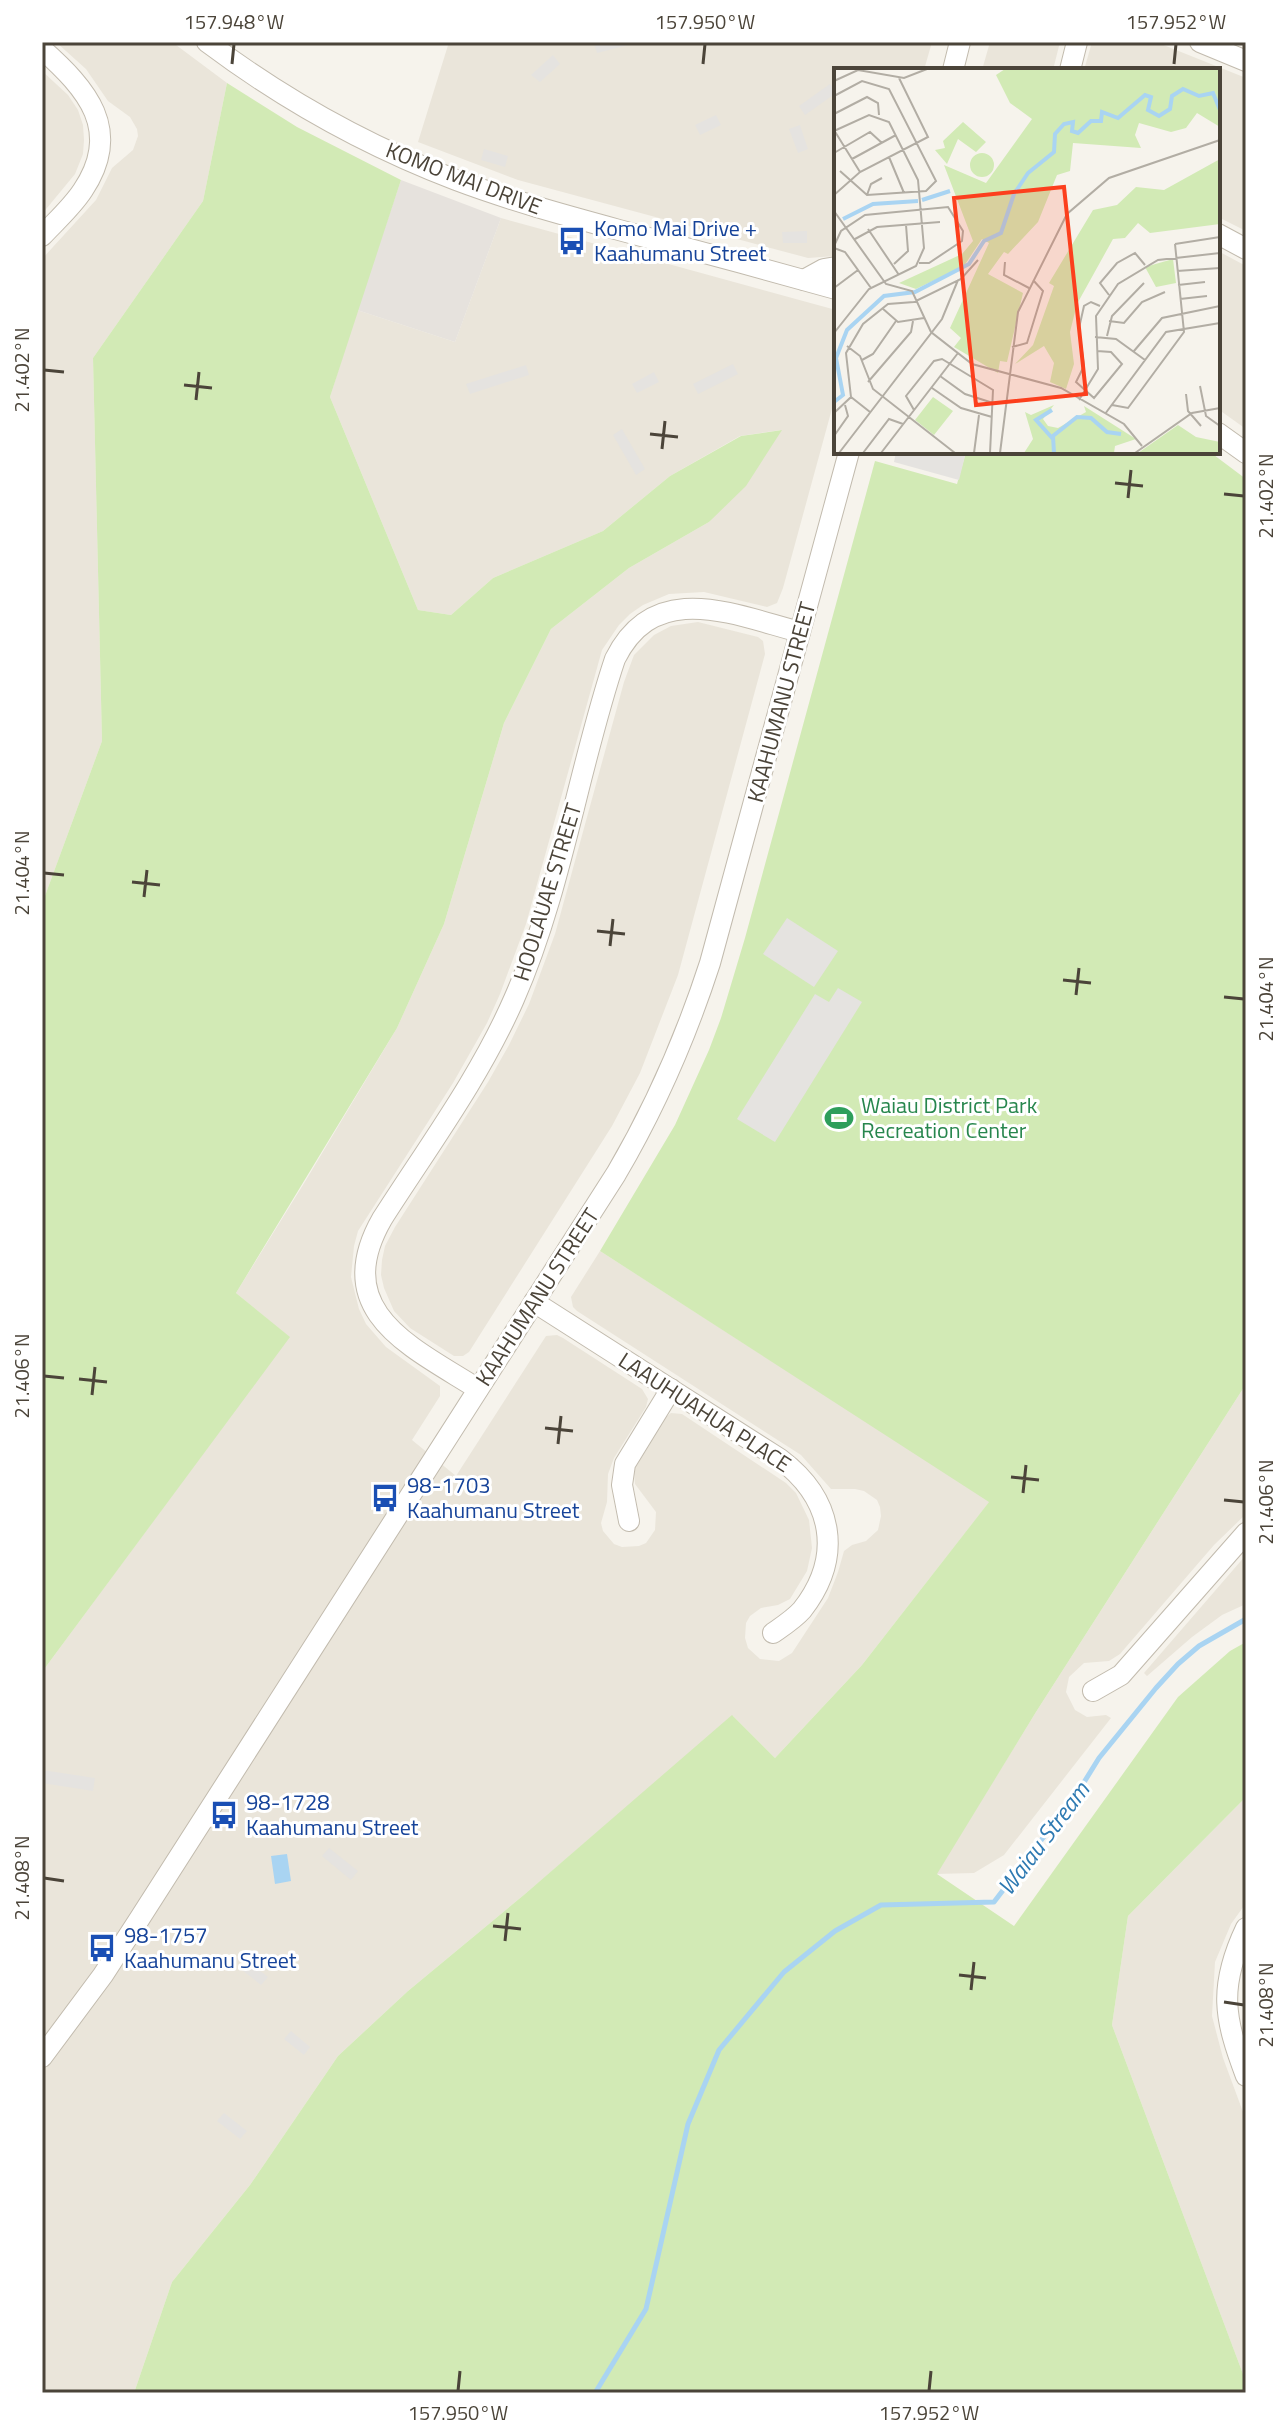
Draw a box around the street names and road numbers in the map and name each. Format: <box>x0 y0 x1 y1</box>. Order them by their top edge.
street label: KOMO MAI DRIVE <box>381 133 547 223</box>
street label: KAAHUMANU STREET <box>738 598 824 806</box>
street label: HOOLAUAE STREET <box>504 798 590 985</box>
street label: KAAHUMANU STREET <box>467 1201 608 1393</box>
street label: LAAUHUAHUA PLACE <box>612 1343 798 1481</box>

